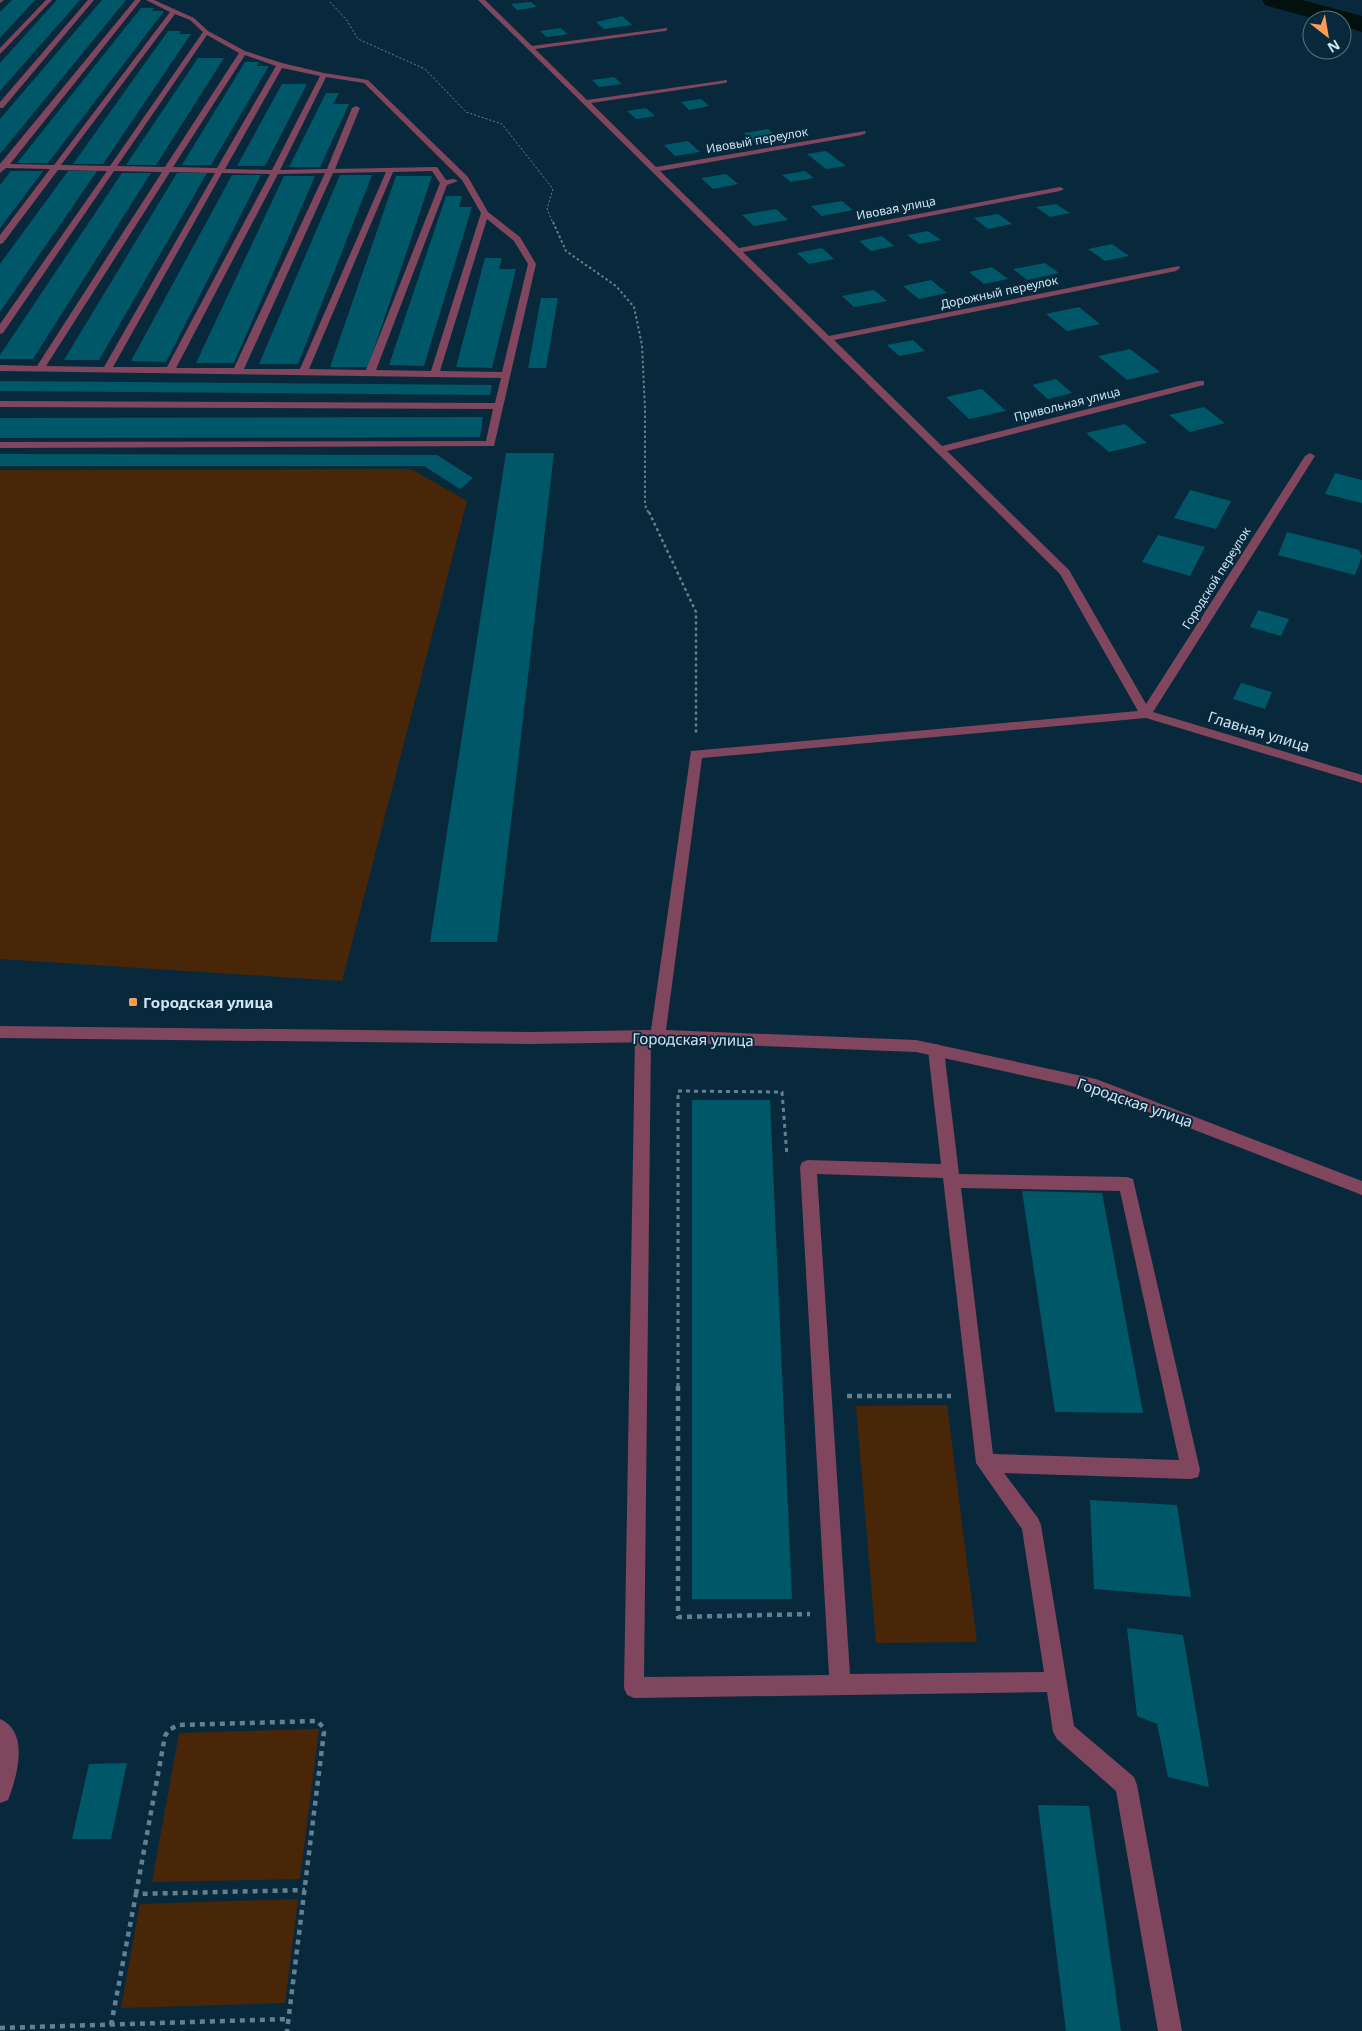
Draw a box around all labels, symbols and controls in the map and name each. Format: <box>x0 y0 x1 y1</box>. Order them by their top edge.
north arrow <box>1302 10 1352 60</box>
text: N <box>1324 35 1344 58</box>
street label: Ивовый переулок <box>705 123 810 157</box>
street label: Ивовая улица <box>855 192 937 224</box>
street label: Дорожный переулок <box>939 271 1060 313</box>
street label: Привольная улица <box>1012 383 1122 425</box>
street label: Городской переулок <box>1178 523 1255 632</box>
street label: Главная улица <box>1206 706 1312 756</box>
place label: Городская улица <box>143 992 273 1012</box>
marker: Городская улица <box>127 996 139 1008</box>
street label: Городская улица <box>632 1028 754 1050</box>
street label: Городская улица <box>1074 1073 1196 1131</box>

